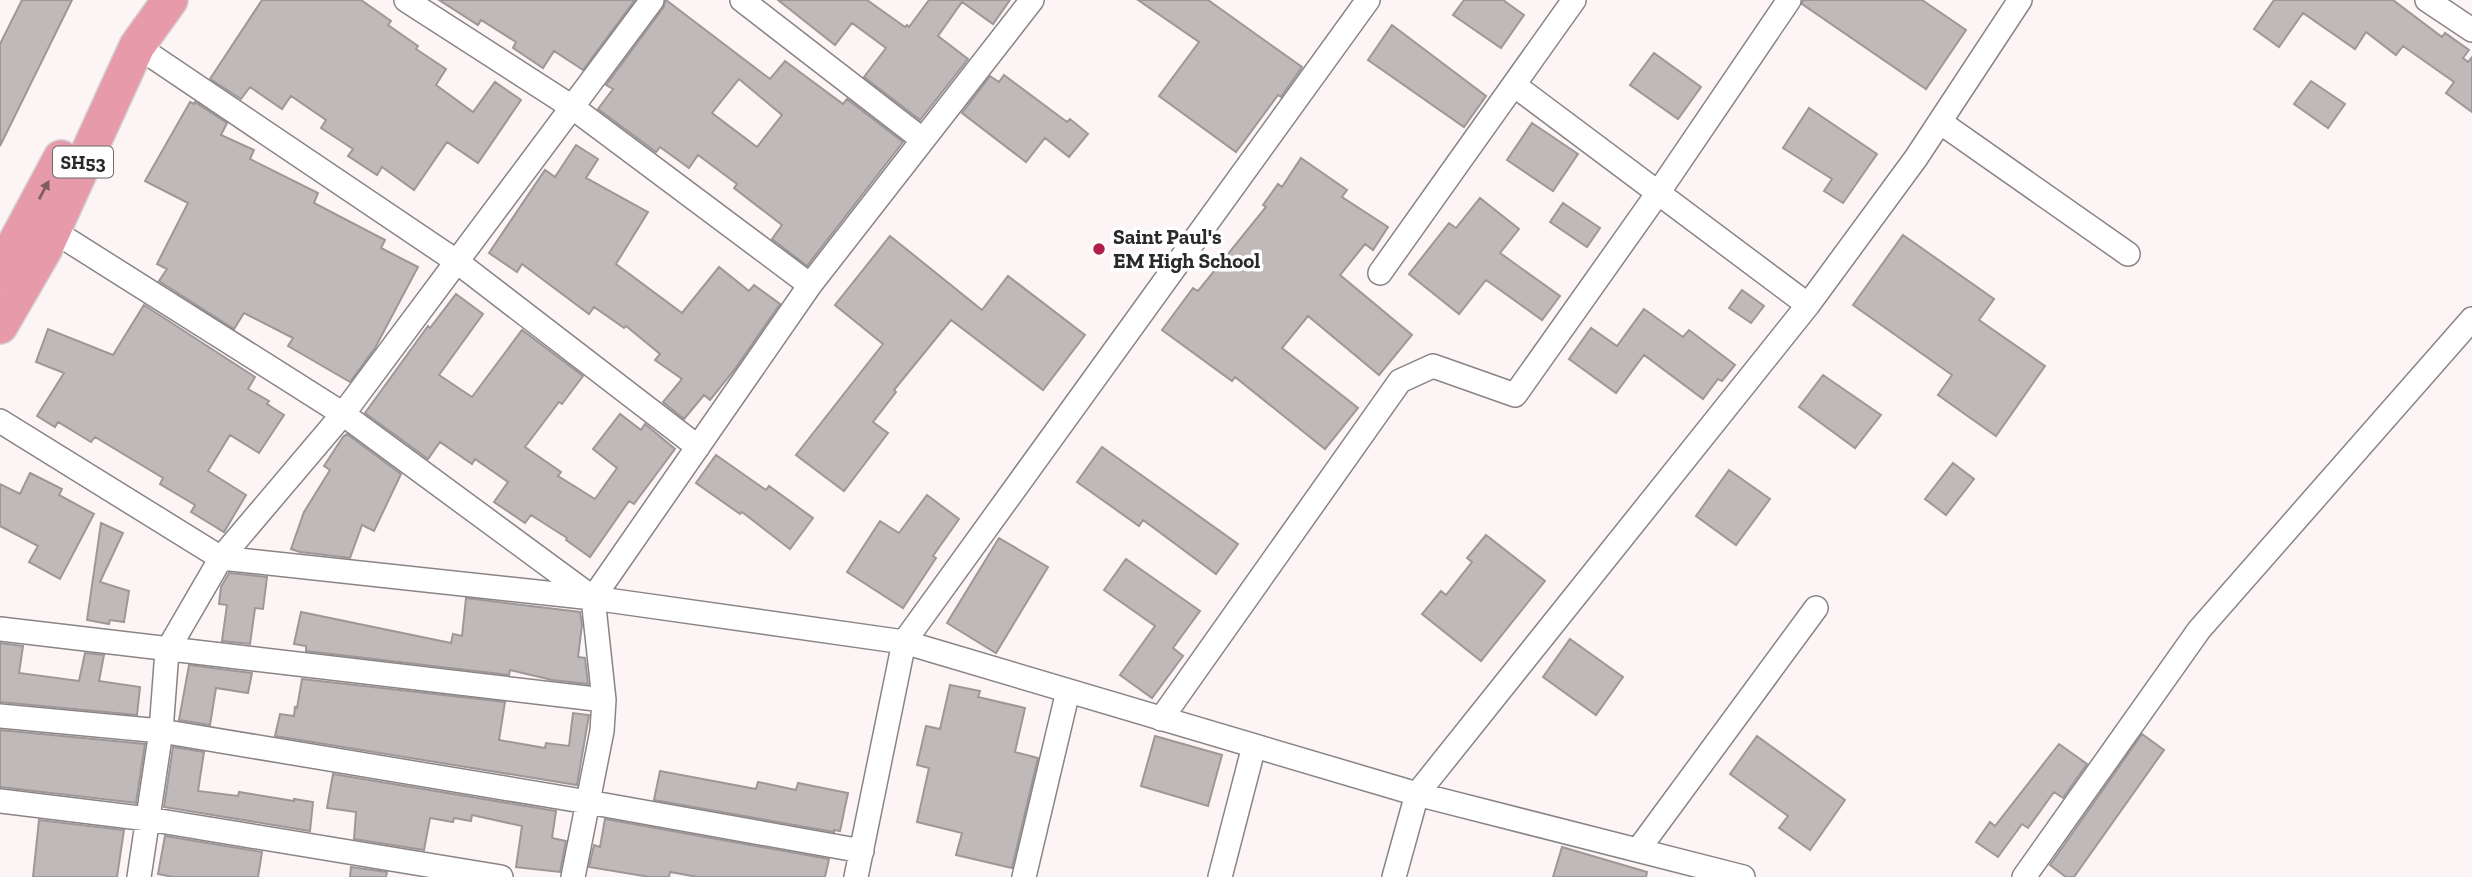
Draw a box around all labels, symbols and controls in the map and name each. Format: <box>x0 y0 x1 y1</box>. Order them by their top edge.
road number: SH53 <box>53 146 113 178</box>
one-way arrow <box>38 180 50 200</box>
place label: Saint Paul's EM High School <box>1113 224 1260 273</box>
marker: Saint Paul's EM High School <box>1091 241 1107 257</box>

